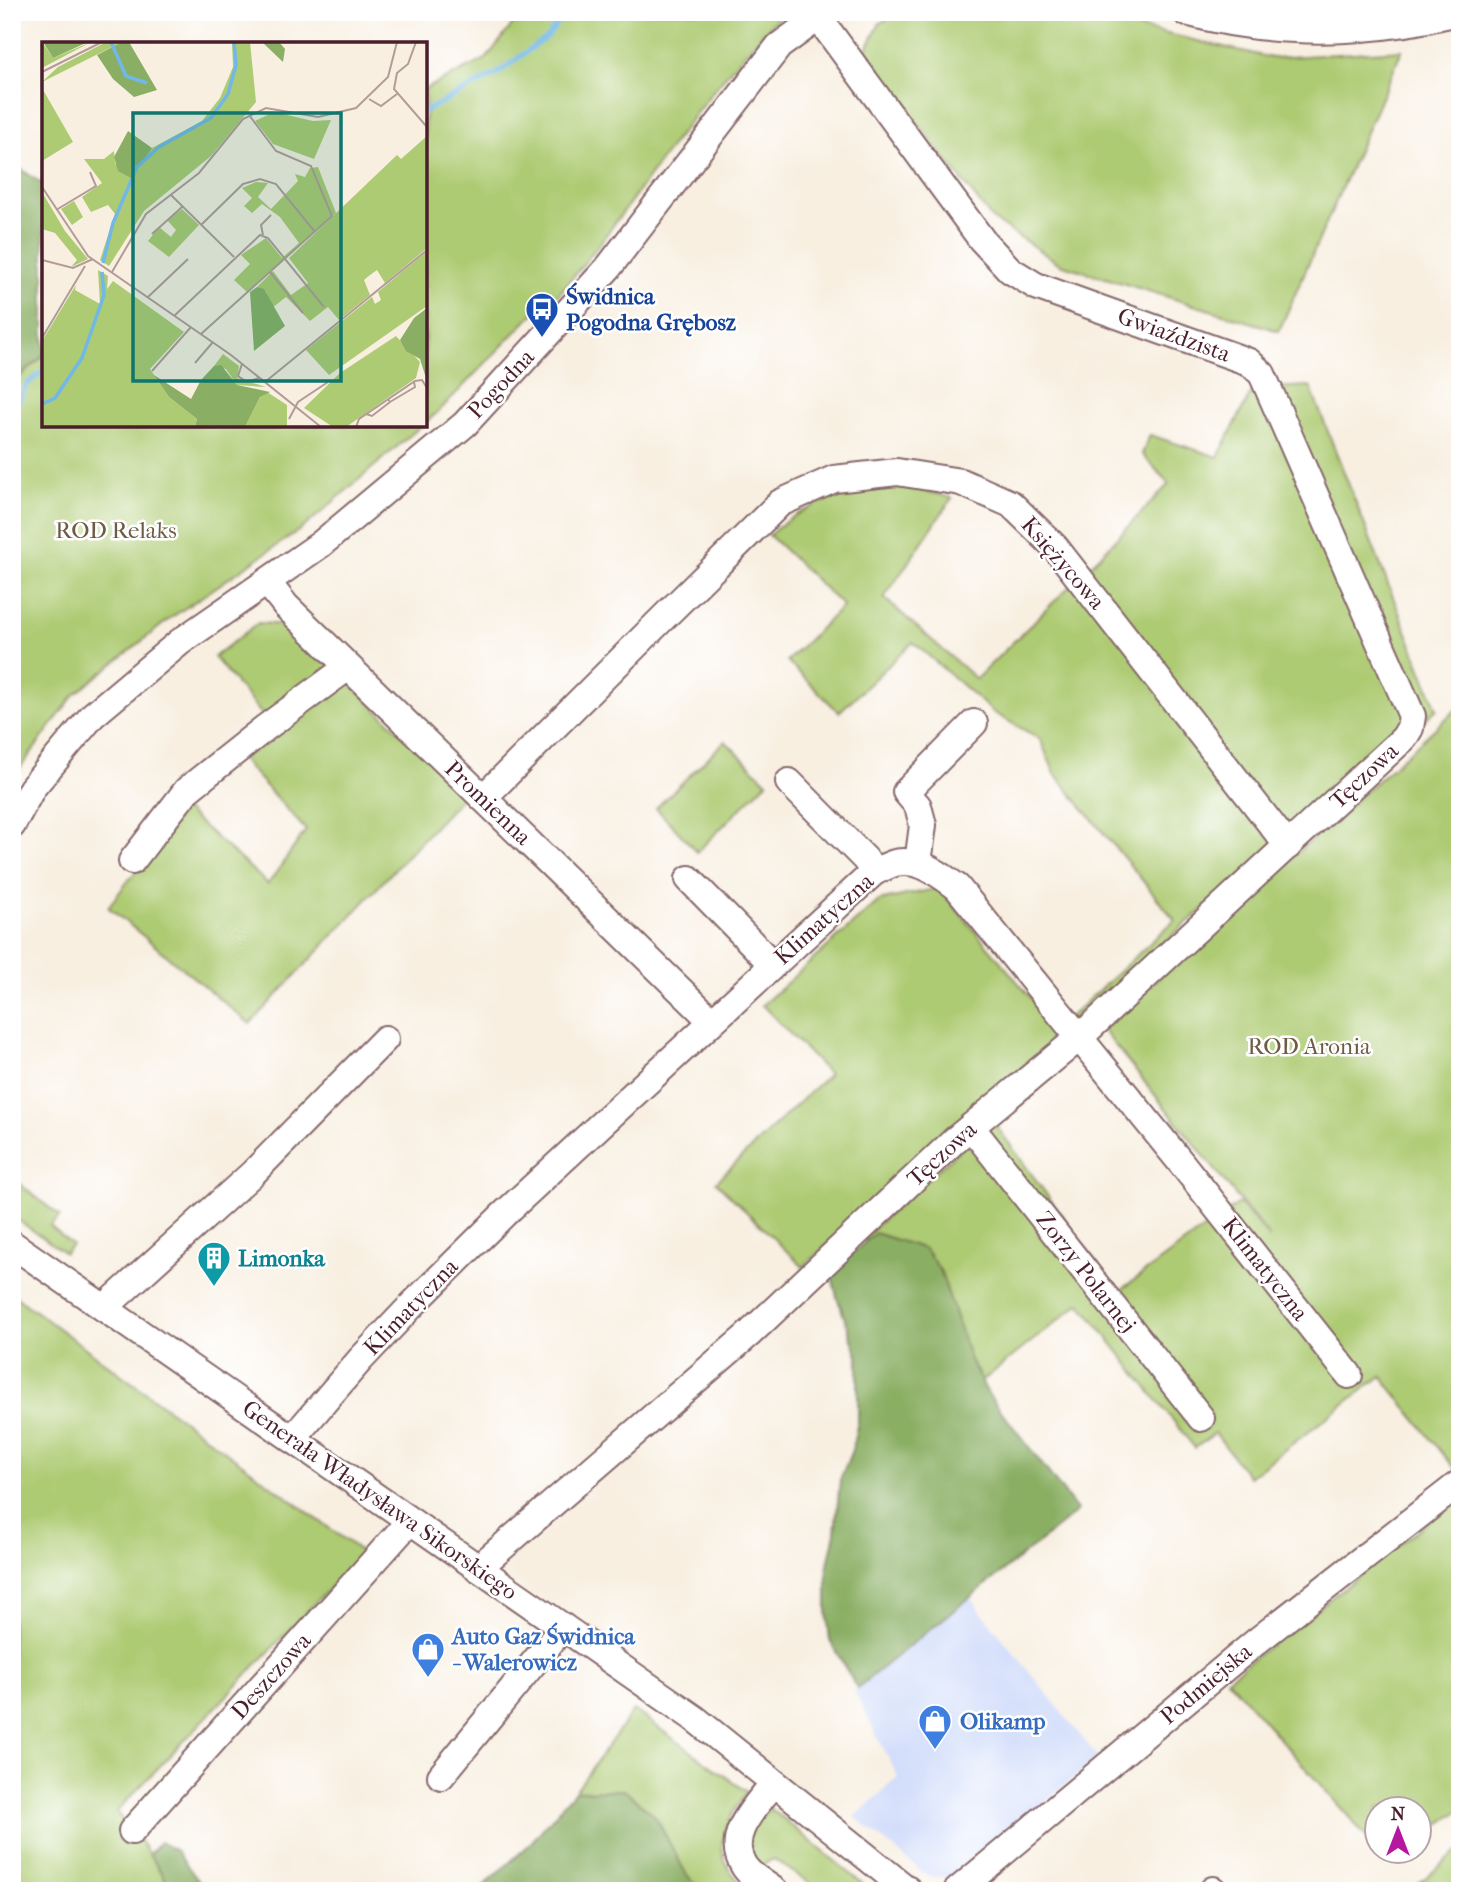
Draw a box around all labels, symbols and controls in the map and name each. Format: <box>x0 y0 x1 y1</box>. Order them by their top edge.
inset map <box>42 42 427 427</box>
place label: Świdnica Pogodna Grębosz <box>566 282 737 337</box>
bus stop icon: Świdnica Pogodna Grębosz <box>523 290 561 339</box>
street label: Gwiaździsta <box>1114 302 1234 368</box>
street label: Pogodna <box>462 343 540 424</box>
street label: Księżycowa <box>1015 511 1111 615</box>
park label: ROD Relaks <box>55 517 177 544</box>
street label: Tęczowa <box>1324 737 1404 815</box>
street label: Promienna <box>439 755 537 851</box>
street label: Klimatyczna <box>769 867 879 971</box>
park label: ROD Aronia <box>1247 1033 1371 1060</box>
street label: Tęczowa <box>902 1116 983 1192</box>
street label: Zorzy Polarnej <box>1030 1206 1142 1338</box>
street label: Klimatyczna <box>1216 1212 1314 1326</box>
building icon: Limonka <box>195 1239 233 1288</box>
place label: Limonka <box>238 1245 326 1272</box>
street label: Klimatyczna <box>358 1253 464 1361</box>
street label: Generała Władysława Sikorskiego <box>237 1394 523 1606</box>
place label: Auto Gaz Świdnica - Walerowicz <box>450 1622 636 1676</box>
street label: Deszczowa <box>225 1627 317 1725</box>
shop icon: Auto Gaz Świdnica - Walerowicz <box>409 1630 447 1679</box>
street label: Podmiejska <box>1155 1638 1258 1730</box>
shop icon: Olikamp <box>916 1702 954 1751</box>
place label: Olikamp <box>960 1708 1046 1735</box>
north arrow <box>1364 1794 1434 1864</box>
text: N <box>1391 1803 1406 1825</box>

